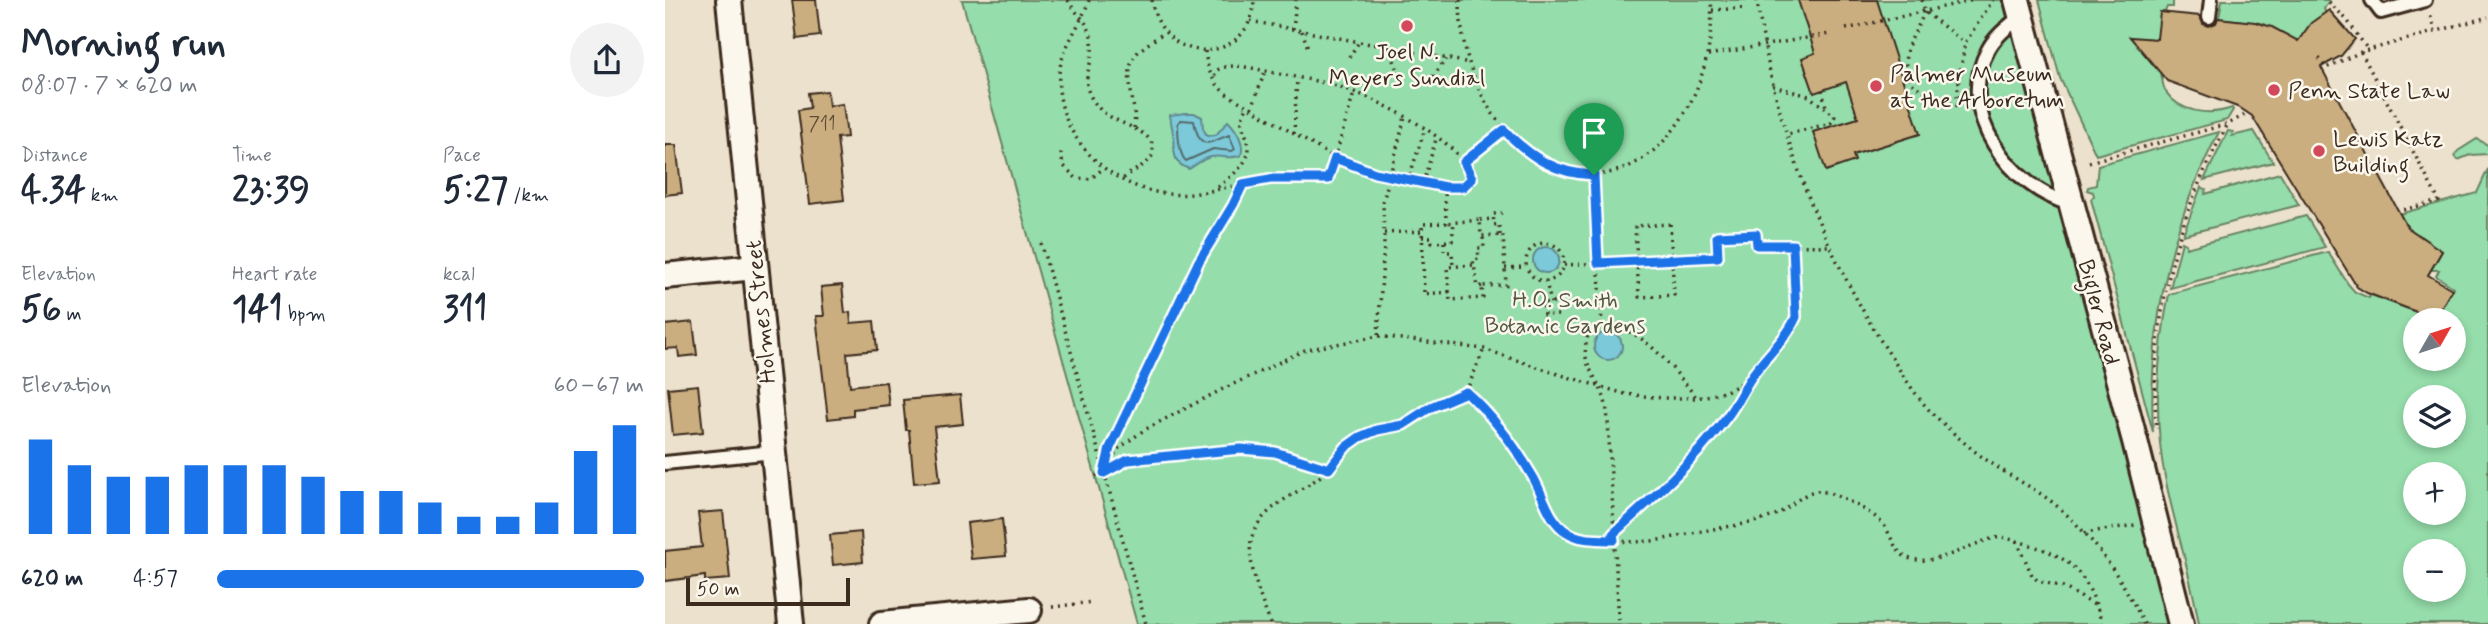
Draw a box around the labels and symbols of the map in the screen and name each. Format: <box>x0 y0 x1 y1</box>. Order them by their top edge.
marker: Joel N. Meyers Sundial <box>1399 18 1415 34</box>
place label: Joel N. Meyers Sundial <box>1329 38 1485 94</box>
place label: Palmer Museum at the Arboretum <box>1890 60 2064 116</box>
place label: Penn State Law <box>2288 77 2450 107</box>
marker: Palmer Museum at the Arboretum <box>1868 78 1884 94</box>
marker: Penn State Law <box>2266 82 2282 98</box>
pin <box>1564 103 1624 175</box>
house number: 711 <box>808 112 836 137</box>
place label: Lewis Katz Building <box>2333 125 2444 183</box>
marker: Lewis Katz Building <box>2311 143 2327 159</box>
street label: Holmes Street <box>740 239 784 385</box>
street label: Bigler Road <box>2068 257 2126 369</box>
park label: H.O. Smith Botanic Gardens <box>1484 286 1646 342</box>
north arrow <box>2403 308 2466 371</box>
scale bar <box>686 575 851 607</box>

